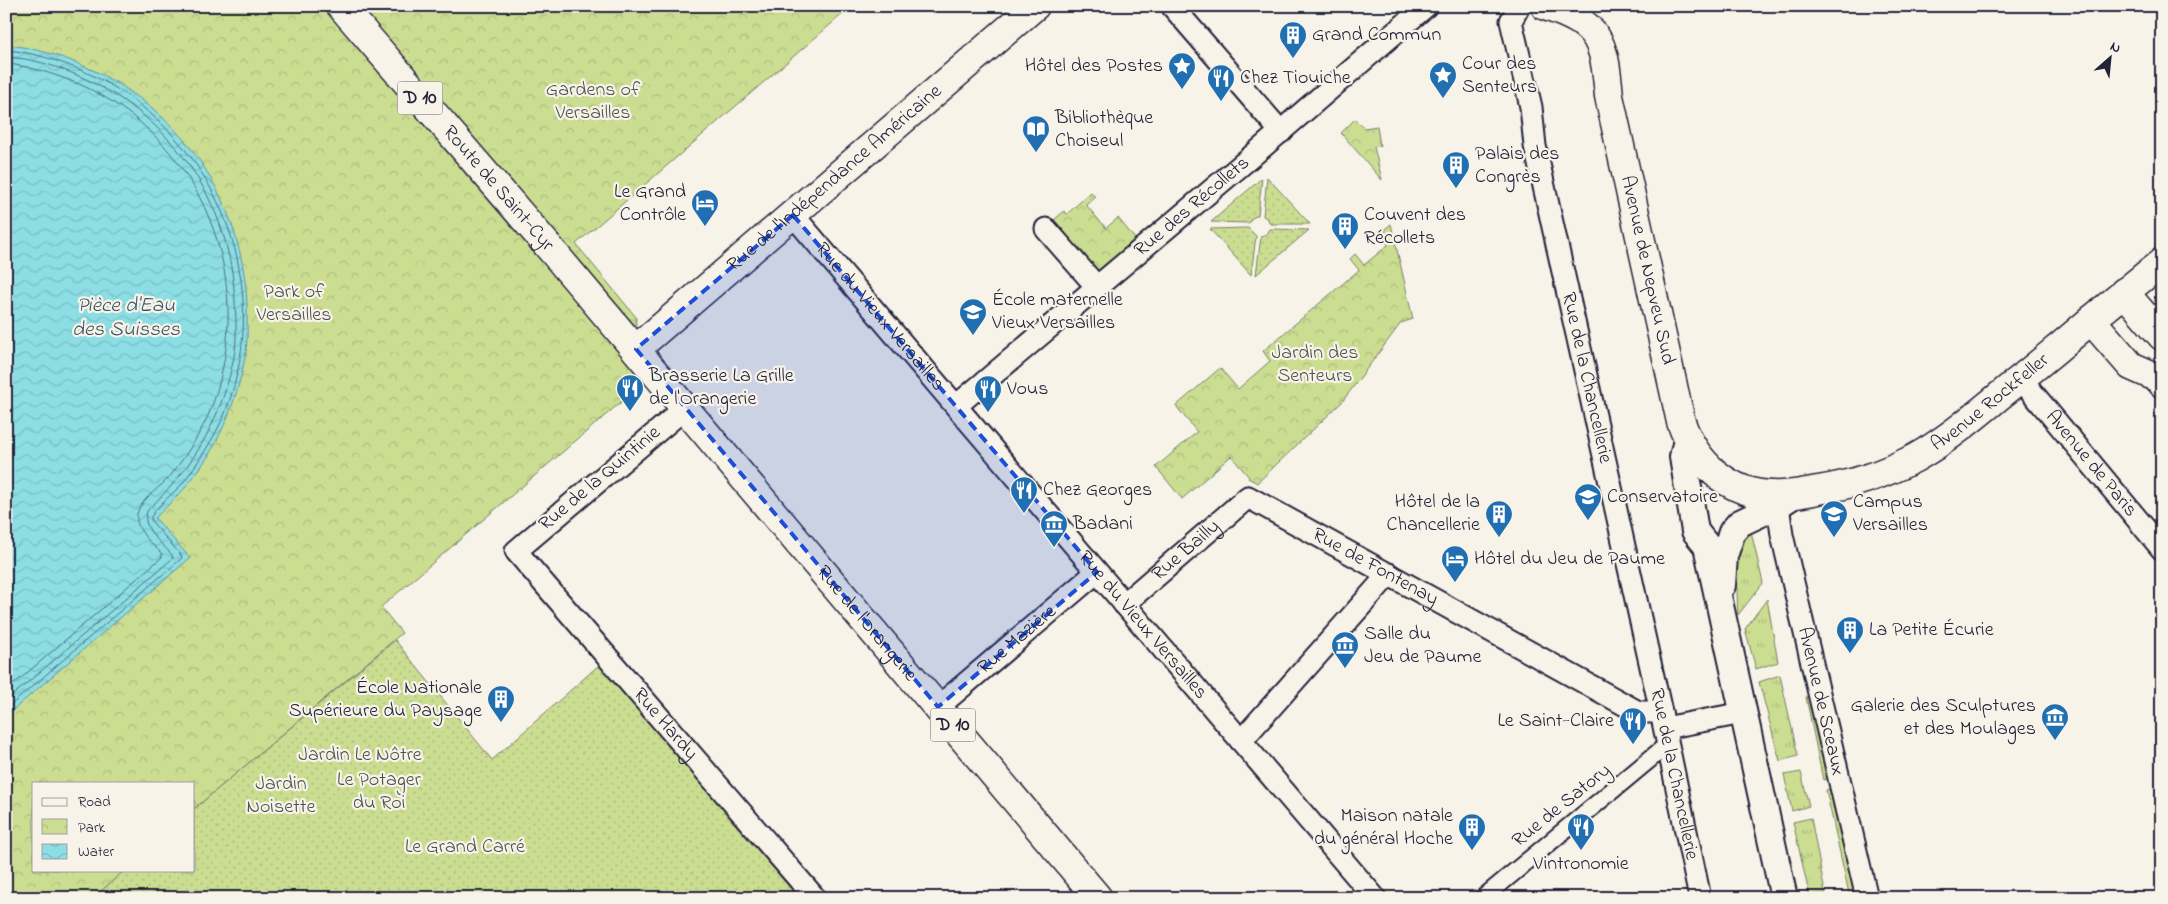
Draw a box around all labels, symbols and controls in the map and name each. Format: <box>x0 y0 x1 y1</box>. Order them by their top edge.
building icon: Grand Commun <box>1278 20 1308 59</box>
place label: Grand Commun <box>1312 21 1441 50</box>
north arrow <box>2086 32 2136 82</box>
text: N <box>2106 36 2124 59</box>
place label: Cour des Senteurs <box>1462 50 1537 102</box>
place icon: Hôtel des Postes <box>1167 51 1197 90</box>
place label: Hôtel des Postes <box>1025 52 1163 81</box>
place icon: Cour des Senteurs <box>1428 60 1458 99</box>
restaurant icon: Chez Tiouiche <box>1206 63 1236 102</box>
place label: Chez Tiouiche <box>1240 64 1351 93</box>
park label: Gardens of Versailles <box>546 76 641 128</box>
street label: Rue de l'Indépendance Américaine <box>721 77 949 279</box>
road number: D 10 <box>398 82 442 115</box>
place label: Bibliothèque Choiseul <box>1054 104 1153 156</box>
library icon: Bibliothèque Choiseul <box>1021 114 1051 153</box>
street label: Route de Saint-Cyr <box>436 119 562 259</box>
place label: Palais des Congrès <box>1475 140 1560 193</box>
street label: Rue des Récollets <box>1128 149 1256 264</box>
building icon: Palais des Congrès <box>1441 150 1471 189</box>
street label: Avenue de Nepveu Sud <box>1613 173 1682 367</box>
place label: Le Grand Contrôle <box>614 178 686 230</box>
hotel icon: Le Grand Contrôle <box>690 188 720 227</box>
place label: Couvent des Récollets <box>1364 201 1466 253</box>
building icon: Couvent des Récollets <box>1330 211 1360 250</box>
street label: Rue du Vieux Versailles <box>808 236 952 398</box>
park label: Park of Versailles <box>256 278 332 330</box>
place label: École maternelle Vieux Versailles <box>991 286 1123 338</box>
street label: Rue de la Chancellerie <box>1554 290 1620 466</box>
water label: Pièce d'Eau des Suisses <box>72 291 180 345</box>
school or university icon: École maternelle Vieux Versailles <box>958 297 988 336</box>
park label: Jardin des Senteurs <box>1272 339 1358 391</box>
street label: Avenue Rockfeller <box>1925 346 2056 459</box>
place label: Brasserie La Grille de l'Orangerie <box>648 362 794 415</box>
restaurant icon: Brasserie La Grille de l'Orangerie <box>615 373 645 412</box>
restaurant icon: Vous <box>973 374 1003 413</box>
place label: Vous <box>1006 375 1048 404</box>
street label: Avenue de Paris <box>2038 404 2144 523</box>
street label: Rue de la Quintinie <box>533 419 667 539</box>
restaurant icon: Chez Georges <box>1009 475 1039 514</box>
place label: Chez Georges <box>1043 476 1152 506</box>
school or university icon: Conservatoire <box>1573 482 1603 521</box>
place label: Conservatoire <box>1607 483 1718 512</box>
place label: Hôtel de la Chancellerie <box>1387 488 1480 540</box>
place label: Campus Versailles <box>1852 488 1928 540</box>
building icon: Hôtel de la Chancellerie <box>1484 499 1514 538</box>
school or university icon: Campus Versailles <box>1819 499 1849 538</box>
museum icon: Badani <box>1039 509 1069 548</box>
place label: Badani <box>1072 510 1133 539</box>
street label: Rue Bailly <box>1145 513 1227 588</box>
street label: Rue de Fontenay <box>1307 520 1444 614</box>
street label: Rue du Vieux Versailles <box>1071 544 1214 706</box>
hotel icon: Hôtel du Jeu de Paume <box>1440 544 1470 583</box>
place label: Hôtel du Jeu de Paume <box>1474 545 1665 574</box>
street label: Rue de l'Orangerie <box>809 559 924 688</box>
street label: Rue Mazière <box>971 598 1063 682</box>
building icon: La Petite Écurie <box>1835 615 1865 654</box>
place label: La Petite Écurie <box>1869 616 1994 645</box>
place label: Salle du Jeu de Paume <box>1364 620 1481 672</box>
street label: Avenue de Sceaux <box>1789 624 1852 779</box>
museum icon: Salle du Jeu de Paume <box>1330 630 1360 669</box>
place label: École Nationale Supérieure du Paysage <box>289 674 482 727</box>
street label: Rue Hardy <box>626 682 705 767</box>
building icon: École Nationale Supérieure du Paysage <box>486 684 516 723</box>
street label: Rue de la Chancellerie <box>1642 686 1706 863</box>
place label: Galerie des Sculptures et des Moulages <box>1850 692 2036 745</box>
museum icon: Galerie des Sculptures et des Moulages <box>2040 702 2070 741</box>
restaurant icon: Le Saint-Claire <box>1618 706 1648 745</box>
place label: Le Saint-Claire <box>1497 707 1614 736</box>
road number: D 10 <box>930 708 976 742</box>
park label: Jardin Le Nôtre <box>298 741 422 770</box>
street label: Rue de Satory <box>1506 757 1618 855</box>
park label: Le Potager du Roi <box>337 766 422 818</box>
park label: Jardin Noisette <box>246 770 316 822</box>
legend <box>32 782 195 872</box>
text: Road <box>78 791 111 813</box>
place label: Maison natale du général Hoche <box>1314 802 1453 855</box>
building icon: Maison natale du général Hoche <box>1457 812 1487 851</box>
restaurant icon: Vintronomie <box>1566 812 1596 851</box>
text: Park <box>78 817 106 839</box>
park label: Le Grand Carré <box>405 833 525 862</box>
text: Water <box>78 841 114 863</box>
place label: Vintronomie <box>1532 850 1629 879</box>

